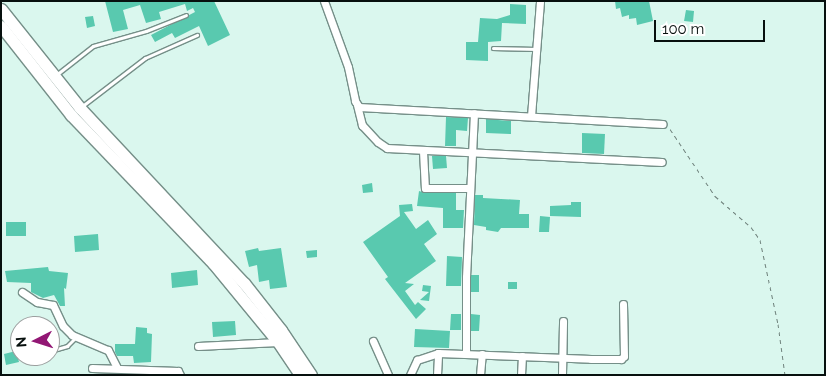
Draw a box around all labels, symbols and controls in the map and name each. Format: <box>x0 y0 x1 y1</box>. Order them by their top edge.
scale bar <box>656 10 767 42</box>
text: 100 m <box>662 20 704 38</box>
north arrow <box>10 316 60 366</box>
text: N <box>13 336 29 348</box>

